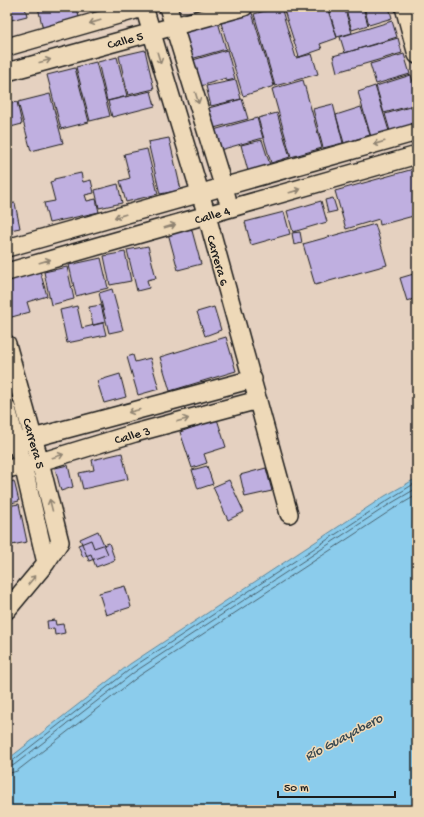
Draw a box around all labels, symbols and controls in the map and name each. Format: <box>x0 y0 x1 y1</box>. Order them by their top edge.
one-way arrow <box>89 19 102 26</box>
street label: Calle 5 <box>106 29 145 53</box>
one-way arrow <box>156 51 163 64</box>
one-way arrow <box>38 57 51 64</box>
one-way arrow <box>194 91 201 104</box>
one-way arrow <box>373 140 386 147</box>
one-way arrow <box>288 187 301 194</box>
street label: Calle 4 <box>193 204 232 229</box>
one-way arrow <box>113 213 126 220</box>
one-way arrow <box>163 222 176 229</box>
street label: Carrera 6 <box>202 234 231 288</box>
one-way arrow <box>38 257 51 264</box>
one-way arrow <box>127 408 140 415</box>
one-way arrow <box>176 416 189 423</box>
street label: Carrera 5 <box>18 417 47 471</box>
street label: Calle 3 <box>113 424 153 449</box>
one-way arrow <box>52 452 65 459</box>
one-way arrow <box>46 498 54 511</box>
one-way arrow <box>28 575 37 586</box>
water label: Río Guayabero <box>302 710 387 766</box>
scale bar <box>278 773 395 799</box>
text: 50 m <box>284 782 309 796</box>

